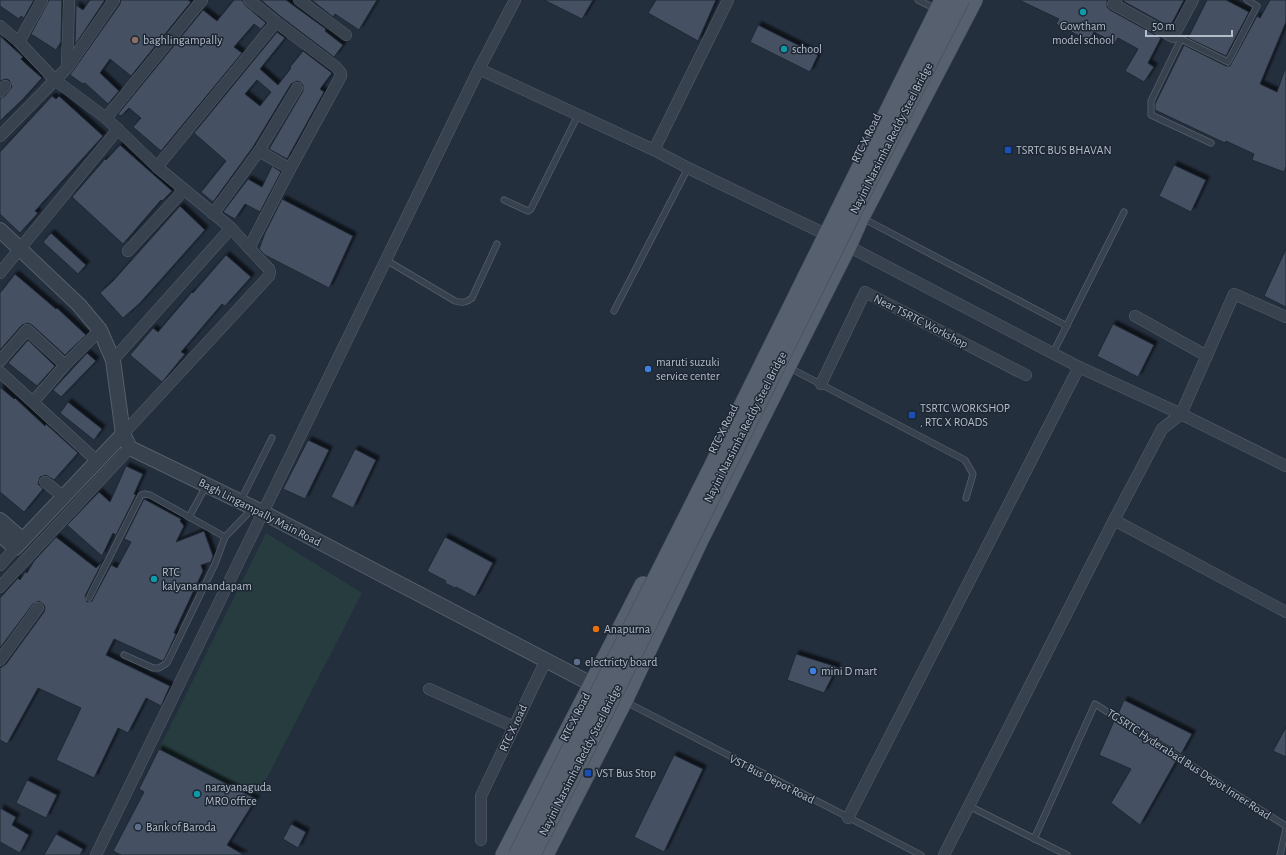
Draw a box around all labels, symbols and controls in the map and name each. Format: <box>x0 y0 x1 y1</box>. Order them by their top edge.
marker: Gowtham model school <box>1078 7 1088 17</box>
scale bar <box>1146 12 1232 38</box>
place label: Gowtham model school <box>1052 20 1114 46</box>
text: 50 m <box>1152 20 1175 32</box>
place label: baghlingampally <box>143 34 222 47</box>
marker: baghlingampally <box>130 35 140 45</box>
place label: school <box>792 43 822 55</box>
marker: school <box>779 44 789 54</box>
street label: Nayini Narsimha Reddy Steel Bridge <box>848 61 935 216</box>
street label: RTC X Road <box>849 112 883 164</box>
place label: TSRTC BUS BHAVAN <box>1016 144 1112 156</box>
marker: TSRTC BUS BHAVAN <box>1003 145 1013 155</box>
street label: Near TSRTC Workshop <box>872 292 970 350</box>
street label: Nayini Narsimha Reddy Steel Bridge <box>702 350 789 505</box>
place label: maruti suzuki service center <box>656 356 720 382</box>
marker: maruti suzuki service center <box>643 364 653 374</box>
place label: TSRTC WORKSHOP , RTC X ROADS <box>920 402 1010 428</box>
street label: RTC X Road <box>706 403 740 455</box>
marker: TSRTC WORKSHOP , RTC X ROADS <box>907 410 917 420</box>
street label: Bagh Lingampally Main Road <box>197 476 323 549</box>
place label: RTC kalyanamandapam <box>162 566 252 593</box>
marker: RTC kalyanamandapam <box>149 574 159 584</box>
place label: Anapurna <box>604 623 651 635</box>
marker: Anapurna <box>591 624 601 634</box>
place label: electricty board <box>585 656 657 669</box>
marker: electricty board <box>572 657 582 667</box>
place label: mini D mart <box>821 665 877 677</box>
marker: mini D mart <box>808 666 818 676</box>
street label: Nayini Narsimha Reddy Steel Bridge <box>537 683 624 838</box>
street label: RTC X Road <box>558 691 592 743</box>
street label: RTC X road <box>497 703 529 753</box>
street label: TGSRTC Hyderabad Bus Depot Inner Road <box>1104 707 1273 822</box>
street label: VST Bus Depot Road <box>727 752 817 806</box>
place label: VST Bus Stop <box>596 767 656 779</box>
marker: VST Bus Stop <box>583 768 593 778</box>
place label: narayanaguda MRO office <box>205 781 272 807</box>
marker: narayanaguda MRO office <box>192 789 202 799</box>
place label: Bank of Baroda <box>146 821 217 833</box>
marker: Bank of Baroda <box>133 822 143 832</box>

